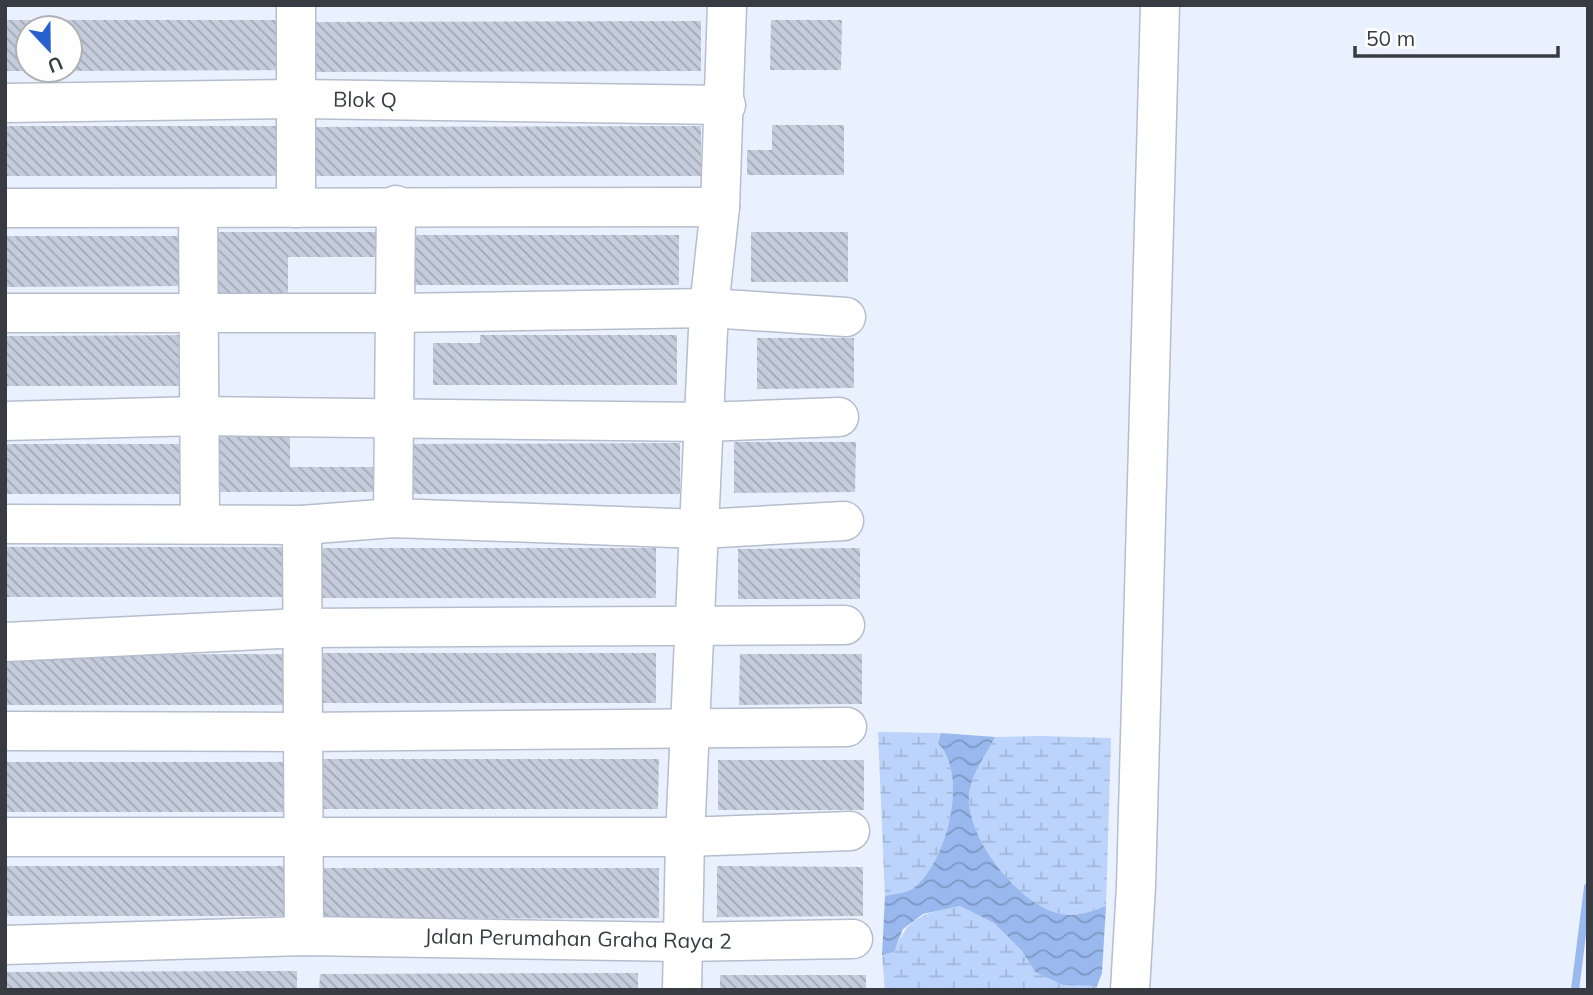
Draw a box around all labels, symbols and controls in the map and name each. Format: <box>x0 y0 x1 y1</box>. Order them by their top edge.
north arrow <box>14 14 84 84</box>
scale bar <box>1355 14 1558 58</box>
text: 50 m <box>1366 25 1415 51</box>
text: U <box>44 51 66 79</box>
street label: Blok Q <box>333 85 397 113</box>
street label: Jalan Perumahan Graha Raya 2 <box>424 922 732 954</box>

